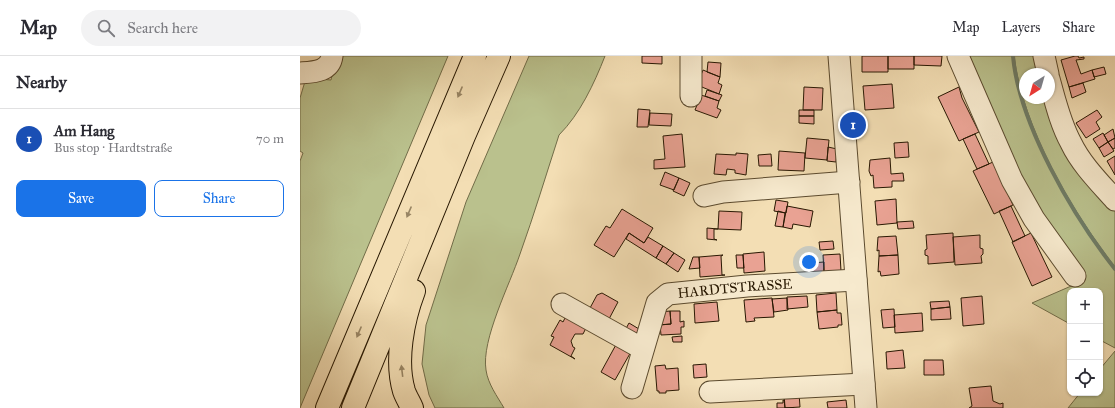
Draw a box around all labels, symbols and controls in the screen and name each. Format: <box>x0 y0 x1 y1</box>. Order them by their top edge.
search box <box>81 10 361 46</box>
text: Map <box>20 16 57 39</box>
icon: search <box>95 17 117 39</box>
text: Search here <box>127 19 198 37</box>
text: Map <box>952 19 980 36</box>
text: Layers <box>1002 19 1040 36</box>
text: Share <box>1062 19 1095 36</box>
north arrow <box>1019 68 1055 104</box>
text: Nearby <box>16 72 67 93</box>
one-way arrow <box>456 86 462 98</box>
pin: 1 <box>840 110 866 140</box>
text: Am Hang <box>54 122 114 140</box>
text: 1 <box>26 131 32 147</box>
text: 70 m <box>256 131 284 147</box>
text: Bus stop · Hardtstraße <box>54 140 173 156</box>
button: Save <box>16 180 146 217</box>
button: Share <box>154 180 284 217</box>
one-way arrow <box>406 206 412 218</box>
your location <box>799 252 819 272</box>
street label: HARDTSTRASSE <box>677 276 793 302</box>
map controls <box>1067 288 1103 396</box>
button: + <box>1067 288 1103 324</box>
button: − <box>1067 324 1103 360</box>
one-way arrow <box>356 326 362 337</box>
button: locate <box>1067 360 1103 396</box>
one-way arrow <box>398 365 405 377</box>

